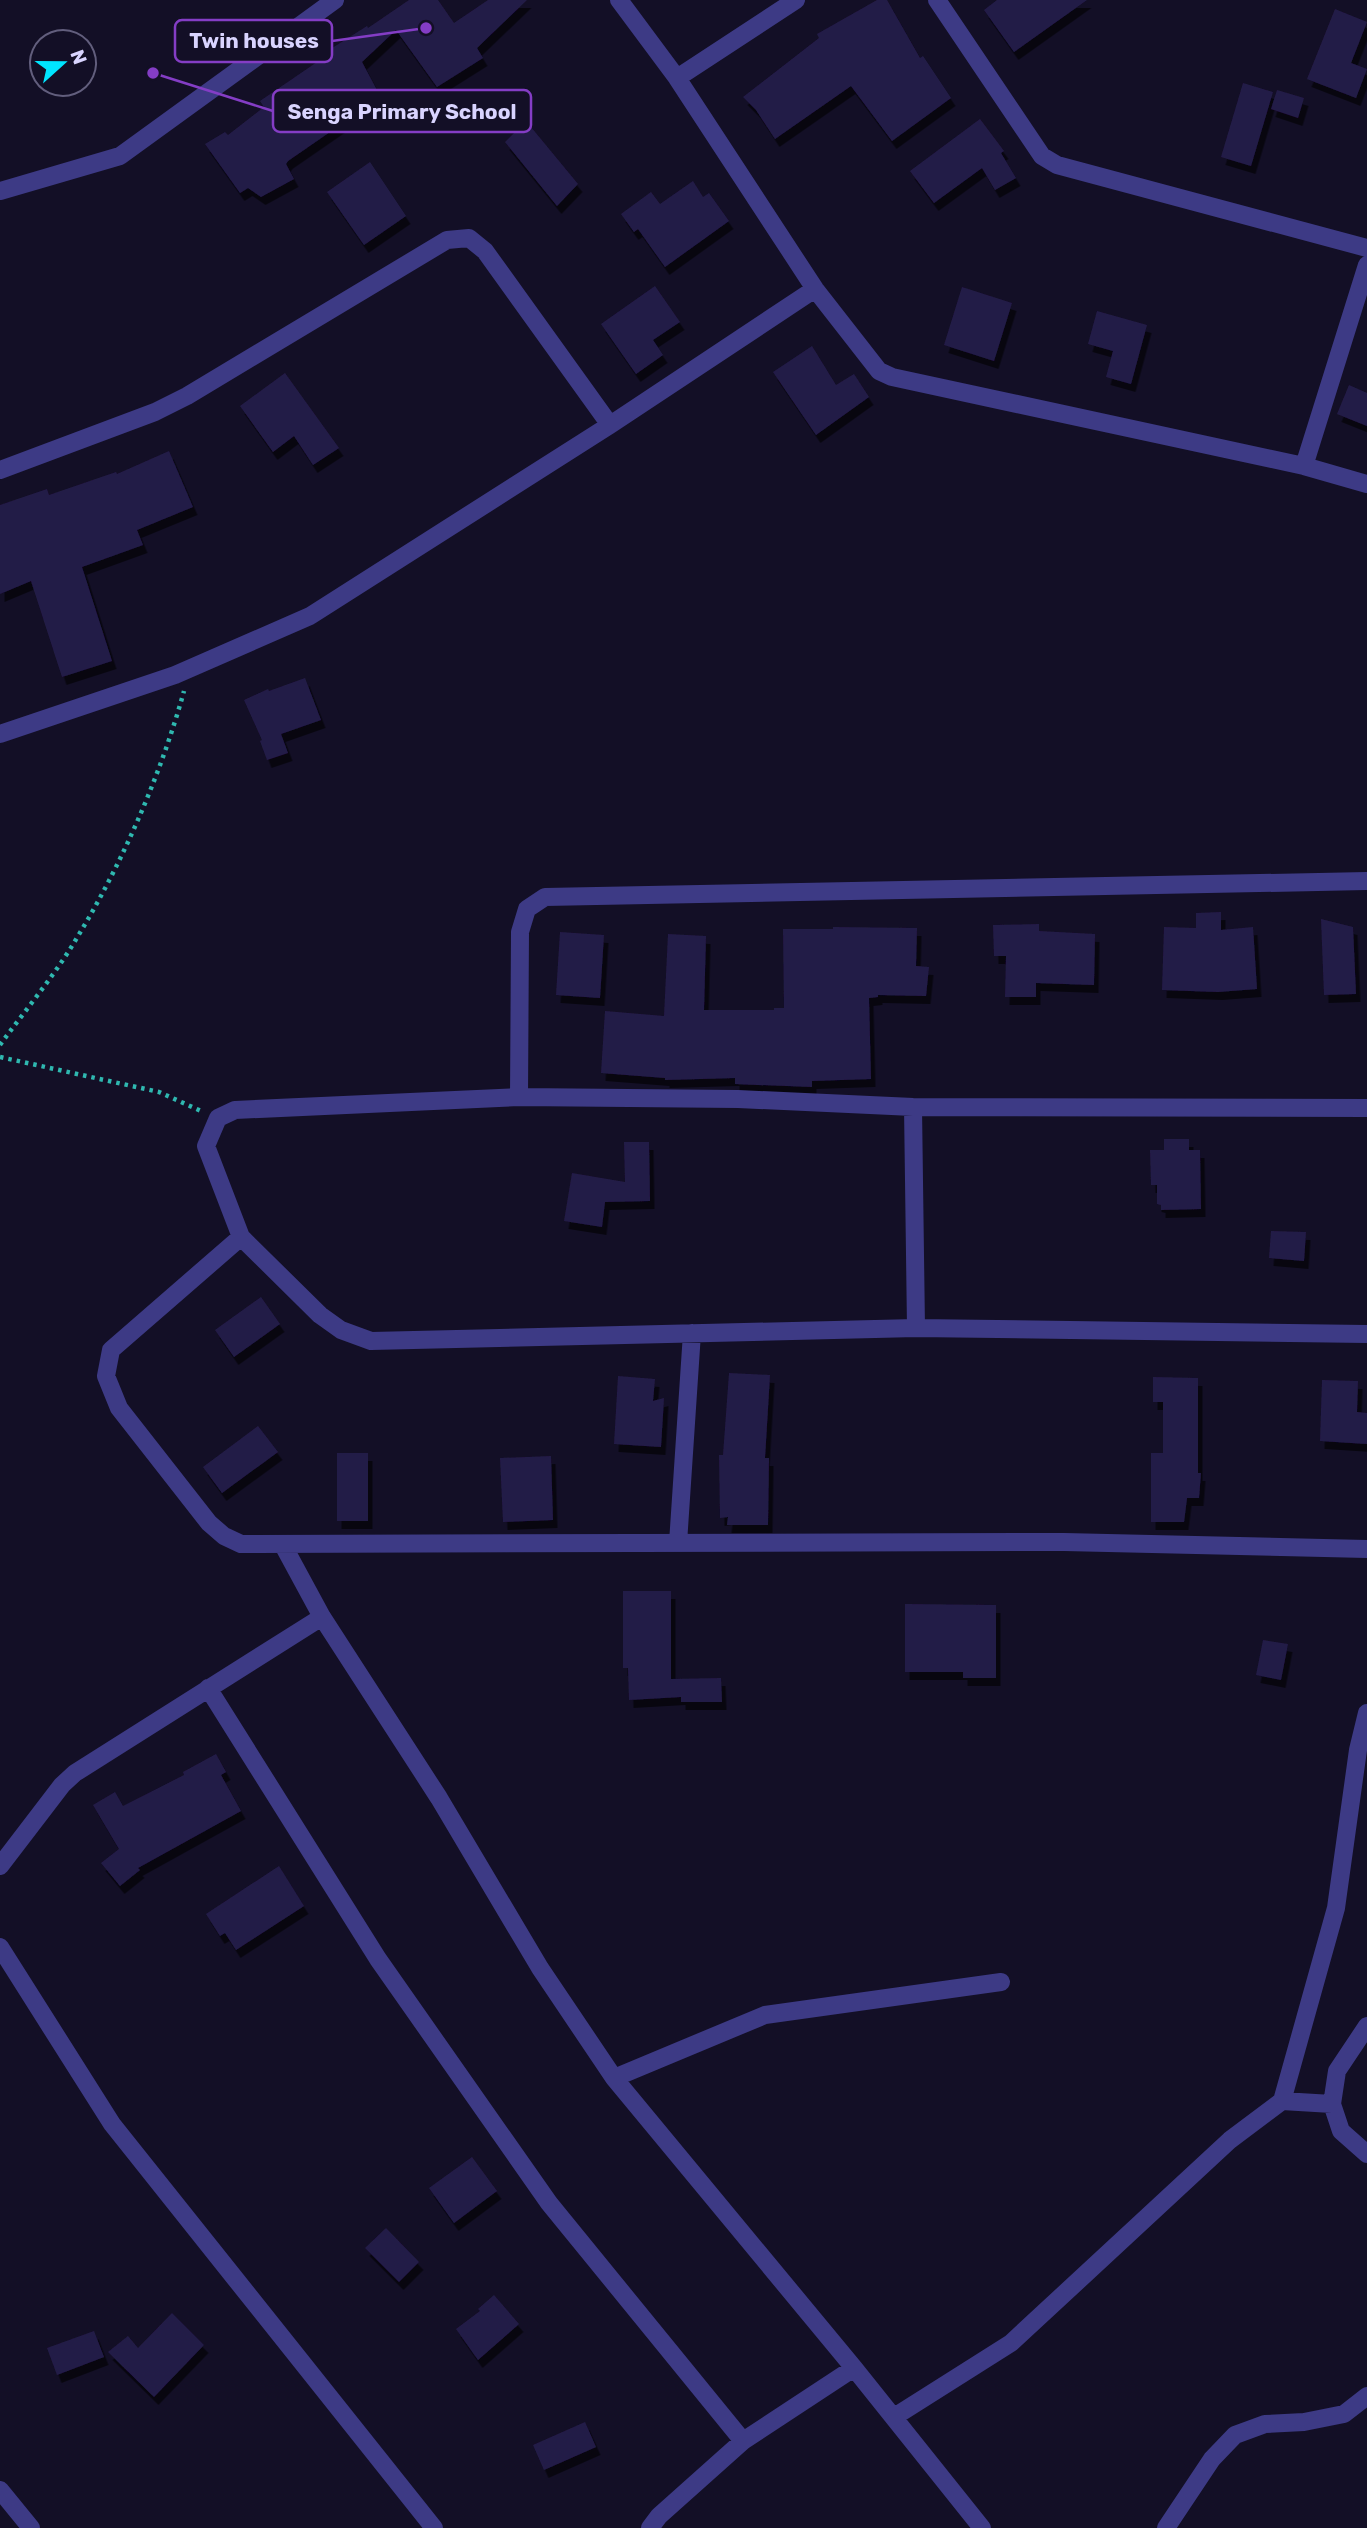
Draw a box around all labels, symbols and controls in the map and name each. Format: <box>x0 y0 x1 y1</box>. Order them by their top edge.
callout: Twin houses <box>175 20 332 62</box>
north arrow <box>28 28 98 98</box>
text: Twin houses <box>189 28 319 53</box>
text: N <box>65 47 92 68</box>
callout: Senga Primary School <box>273 90 531 132</box>
text: Senga Primary School <box>287 99 517 124</box>

